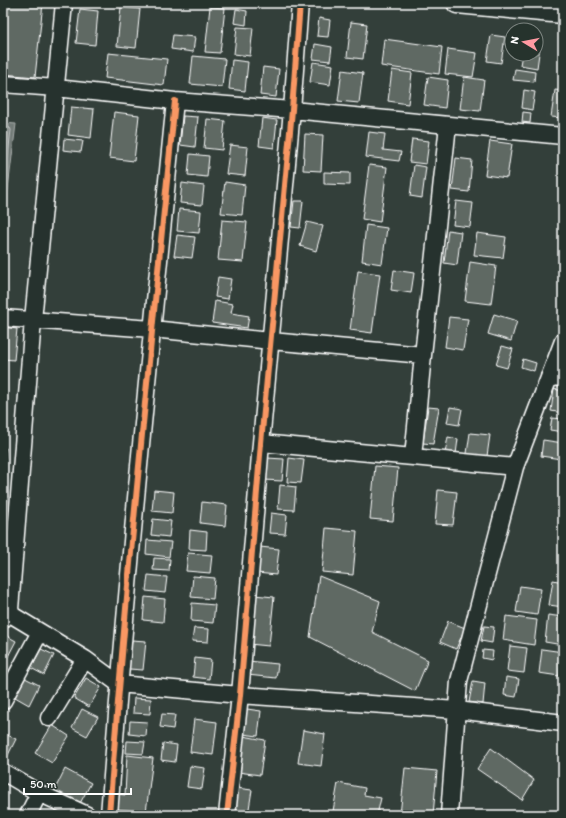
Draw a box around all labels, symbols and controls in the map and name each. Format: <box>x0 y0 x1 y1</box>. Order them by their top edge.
north arrow <box>504 22 544 62</box>
text: N <box>508 36 522 45</box>
scale bar <box>24 770 131 796</box>
text: 50 m <box>30 777 56 791</box>

